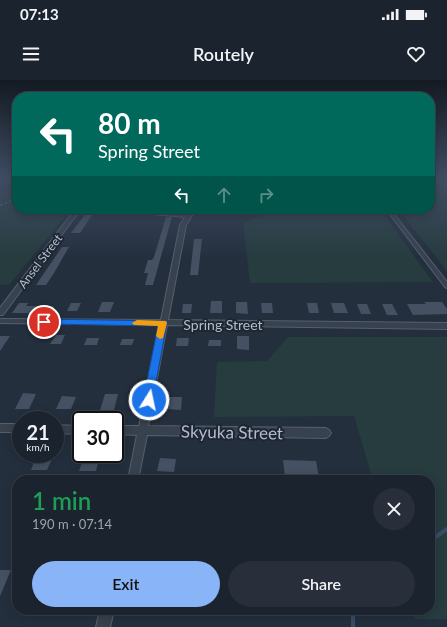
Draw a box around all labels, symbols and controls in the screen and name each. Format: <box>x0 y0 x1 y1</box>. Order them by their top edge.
text: 07:13 <box>20 5 59 23</box>
icon: menu <box>20 43 42 65</box>
text: Routely <box>193 43 254 65</box>
icon: heart <box>405 43 427 65</box>
text: 80 m <box>98 106 161 140</box>
icon: left <box>32 108 84 160</box>
text: Spring Street <box>98 140 200 162</box>
icon: left <box>171 184 193 206</box>
icon: ahead <box>213 184 235 206</box>
icon: right <box>255 184 277 206</box>
street label: Ansel Street <box>15 230 66 291</box>
pin <box>27 305 61 339</box>
icon: arrive <box>33 311 55 333</box>
street label: Spring Street <box>183 316 263 333</box>
position arrow <box>128 379 170 421</box>
speed limit sign: 30 <box>72 411 124 463</box>
text: 21 <box>26 420 50 444</box>
street label: Skyuka Street <box>181 421 283 443</box>
text: km/h <box>26 441 50 453</box>
text: 1 min <box>32 486 91 515</box>
button: close <box>373 488 415 530</box>
text: 190 m · 07:14 <box>32 516 112 532</box>
button: Exit <box>32 561 220 607</box>
button: Share <box>228 561 415 607</box>

